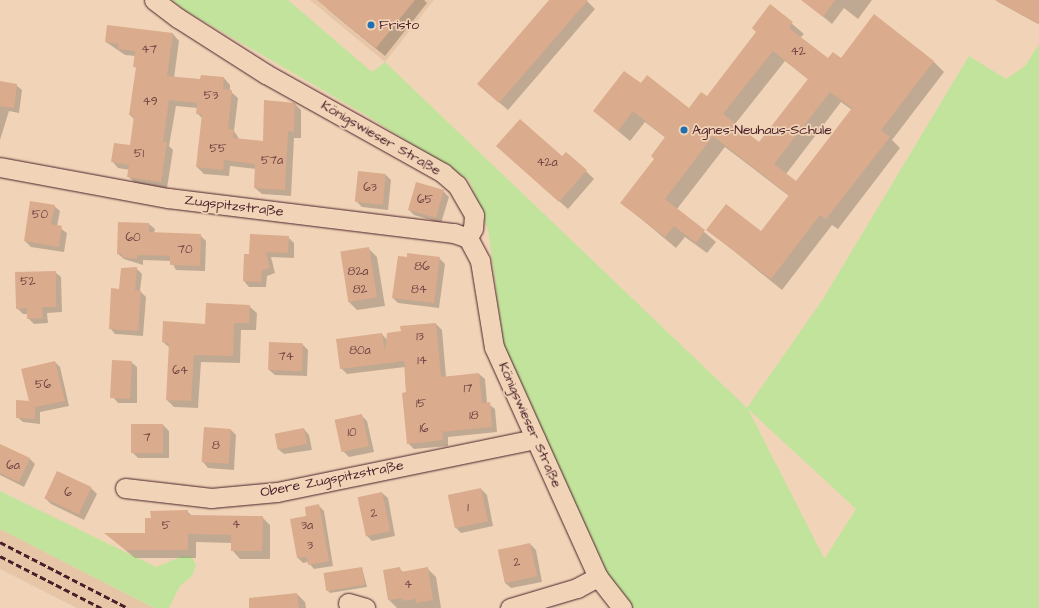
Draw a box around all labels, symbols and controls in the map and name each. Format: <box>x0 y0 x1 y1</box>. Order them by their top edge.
place label: Fristo <box>379 17 419 33</box>
marker: Fristo <box>366 20 376 30</box>
house number: 47 <box>141 43 157 57</box>
house number: 42 <box>790 45 806 59</box>
house number: 53 <box>204 89 218 103</box>
house number: 49 <box>142 95 158 109</box>
street label: Königswieser Straße <box>318 97 444 179</box>
place label: Agnes-Neuhaus-Schule <box>692 122 832 138</box>
marker: Agnes-Neuhaus-Schule <box>679 125 689 135</box>
house number: 55 <box>210 142 226 156</box>
house number: 51 <box>134 147 144 161</box>
house number: 57a <box>261 154 283 168</box>
house number: 42a <box>536 156 558 170</box>
house number: 63 <box>363 181 377 195</box>
street label: Zugspitzstraße <box>183 192 285 220</box>
house number: 65 <box>417 193 433 207</box>
house number: 50 <box>32 208 48 222</box>
house number: 60 <box>125 231 141 245</box>
house number: 70 <box>178 243 192 257</box>
house number: 86 <box>414 260 430 274</box>
house number: 82a <box>348 265 368 279</box>
house number: 52 <box>20 275 36 289</box>
house number: 82 <box>353 283 367 297</box>
house number: 84 <box>411 283 427 297</box>
house number: 13 <box>416 330 424 344</box>
house number: 80a <box>349 344 371 358</box>
house number: 74 <box>278 350 294 364</box>
house number: 14 <box>417 354 427 368</box>
street label: Königswieser Straße <box>495 360 565 490</box>
house number: 64 <box>172 364 188 378</box>
house number: 56 <box>35 378 51 392</box>
house number: 17 <box>464 382 472 396</box>
house number: 15 <box>416 397 426 411</box>
house number: 18 <box>469 409 479 423</box>
house number: 16 <box>419 422 429 436</box>
house number: 10 <box>347 426 357 440</box>
house number: 7 <box>143 431 151 445</box>
house number: 8 <box>212 439 220 453</box>
street label: Obere Zugspitzstraße <box>259 457 405 501</box>
house number: 6a <box>6 459 20 473</box>
house number: 6 <box>64 486 72 500</box>
house number: 1 <box>467 501 469 515</box>
house number: 2 <box>371 507 377 521</box>
house number: 4 <box>232 518 240 532</box>
house number: 5 <box>162 519 170 533</box>
house number: 3a <box>301 519 313 533</box>
house number: 3 <box>307 539 313 553</box>
house number: 2 <box>514 556 520 570</box>
house number: 4 <box>404 578 412 592</box>

